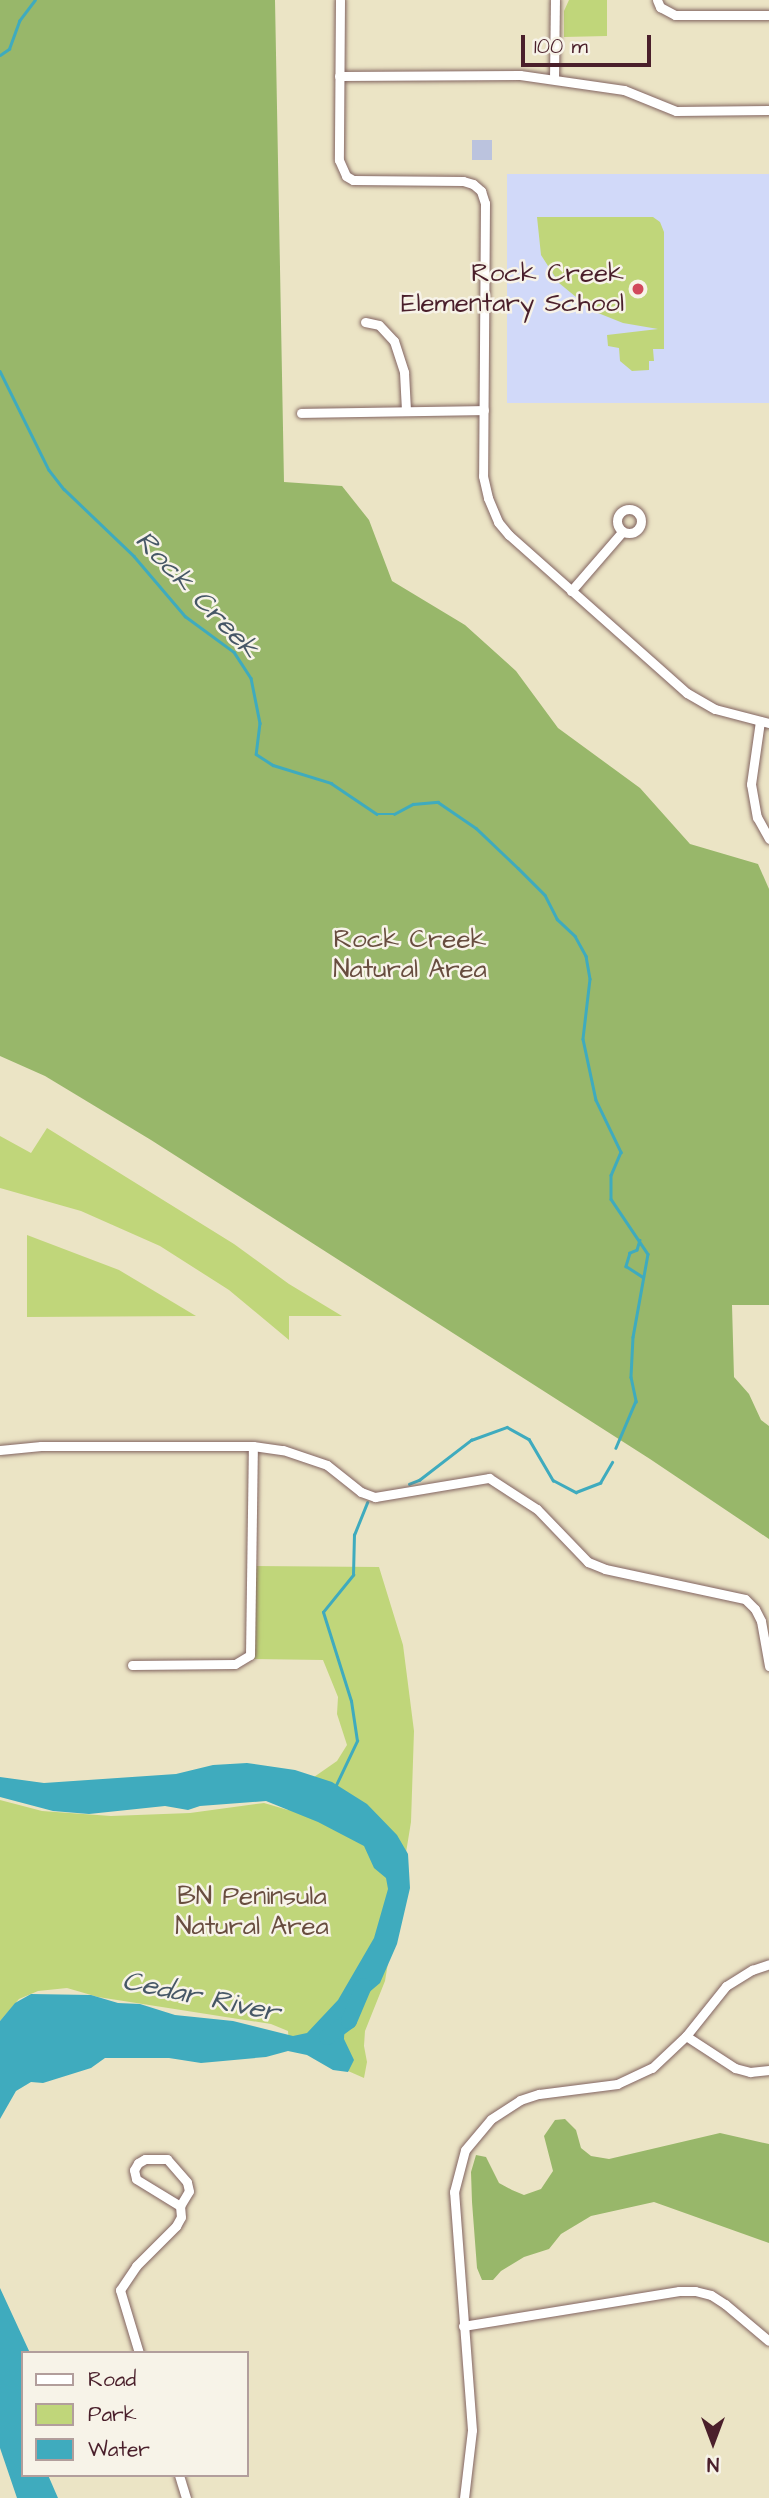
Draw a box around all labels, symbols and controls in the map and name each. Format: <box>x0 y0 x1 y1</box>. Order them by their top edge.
scale bar <box>524 21 654 65</box>
text: 100 m <box>534 32 588 61</box>
place label: Rock Creek Elementary School <box>401 258 624 320</box>
marker: Rock Creek Elementary School <box>630 281 646 297</box>
water label: Rock Creek <box>128 524 266 666</box>
park label: Rock Creek Natural Area <box>333 924 487 986</box>
park label: BN Peninsula Natural Area <box>175 1881 329 1942</box>
water label: Cedar River <box>119 1964 283 2030</box>
legend <box>21 2351 248 2477</box>
text: Road <box>88 2365 136 2394</box>
text: Park <box>88 2400 137 2429</box>
north arrow <box>678 2407 748 2477</box>
text: Water <box>88 2435 150 2464</box>
text: N <box>707 2450 719 2477</box>

